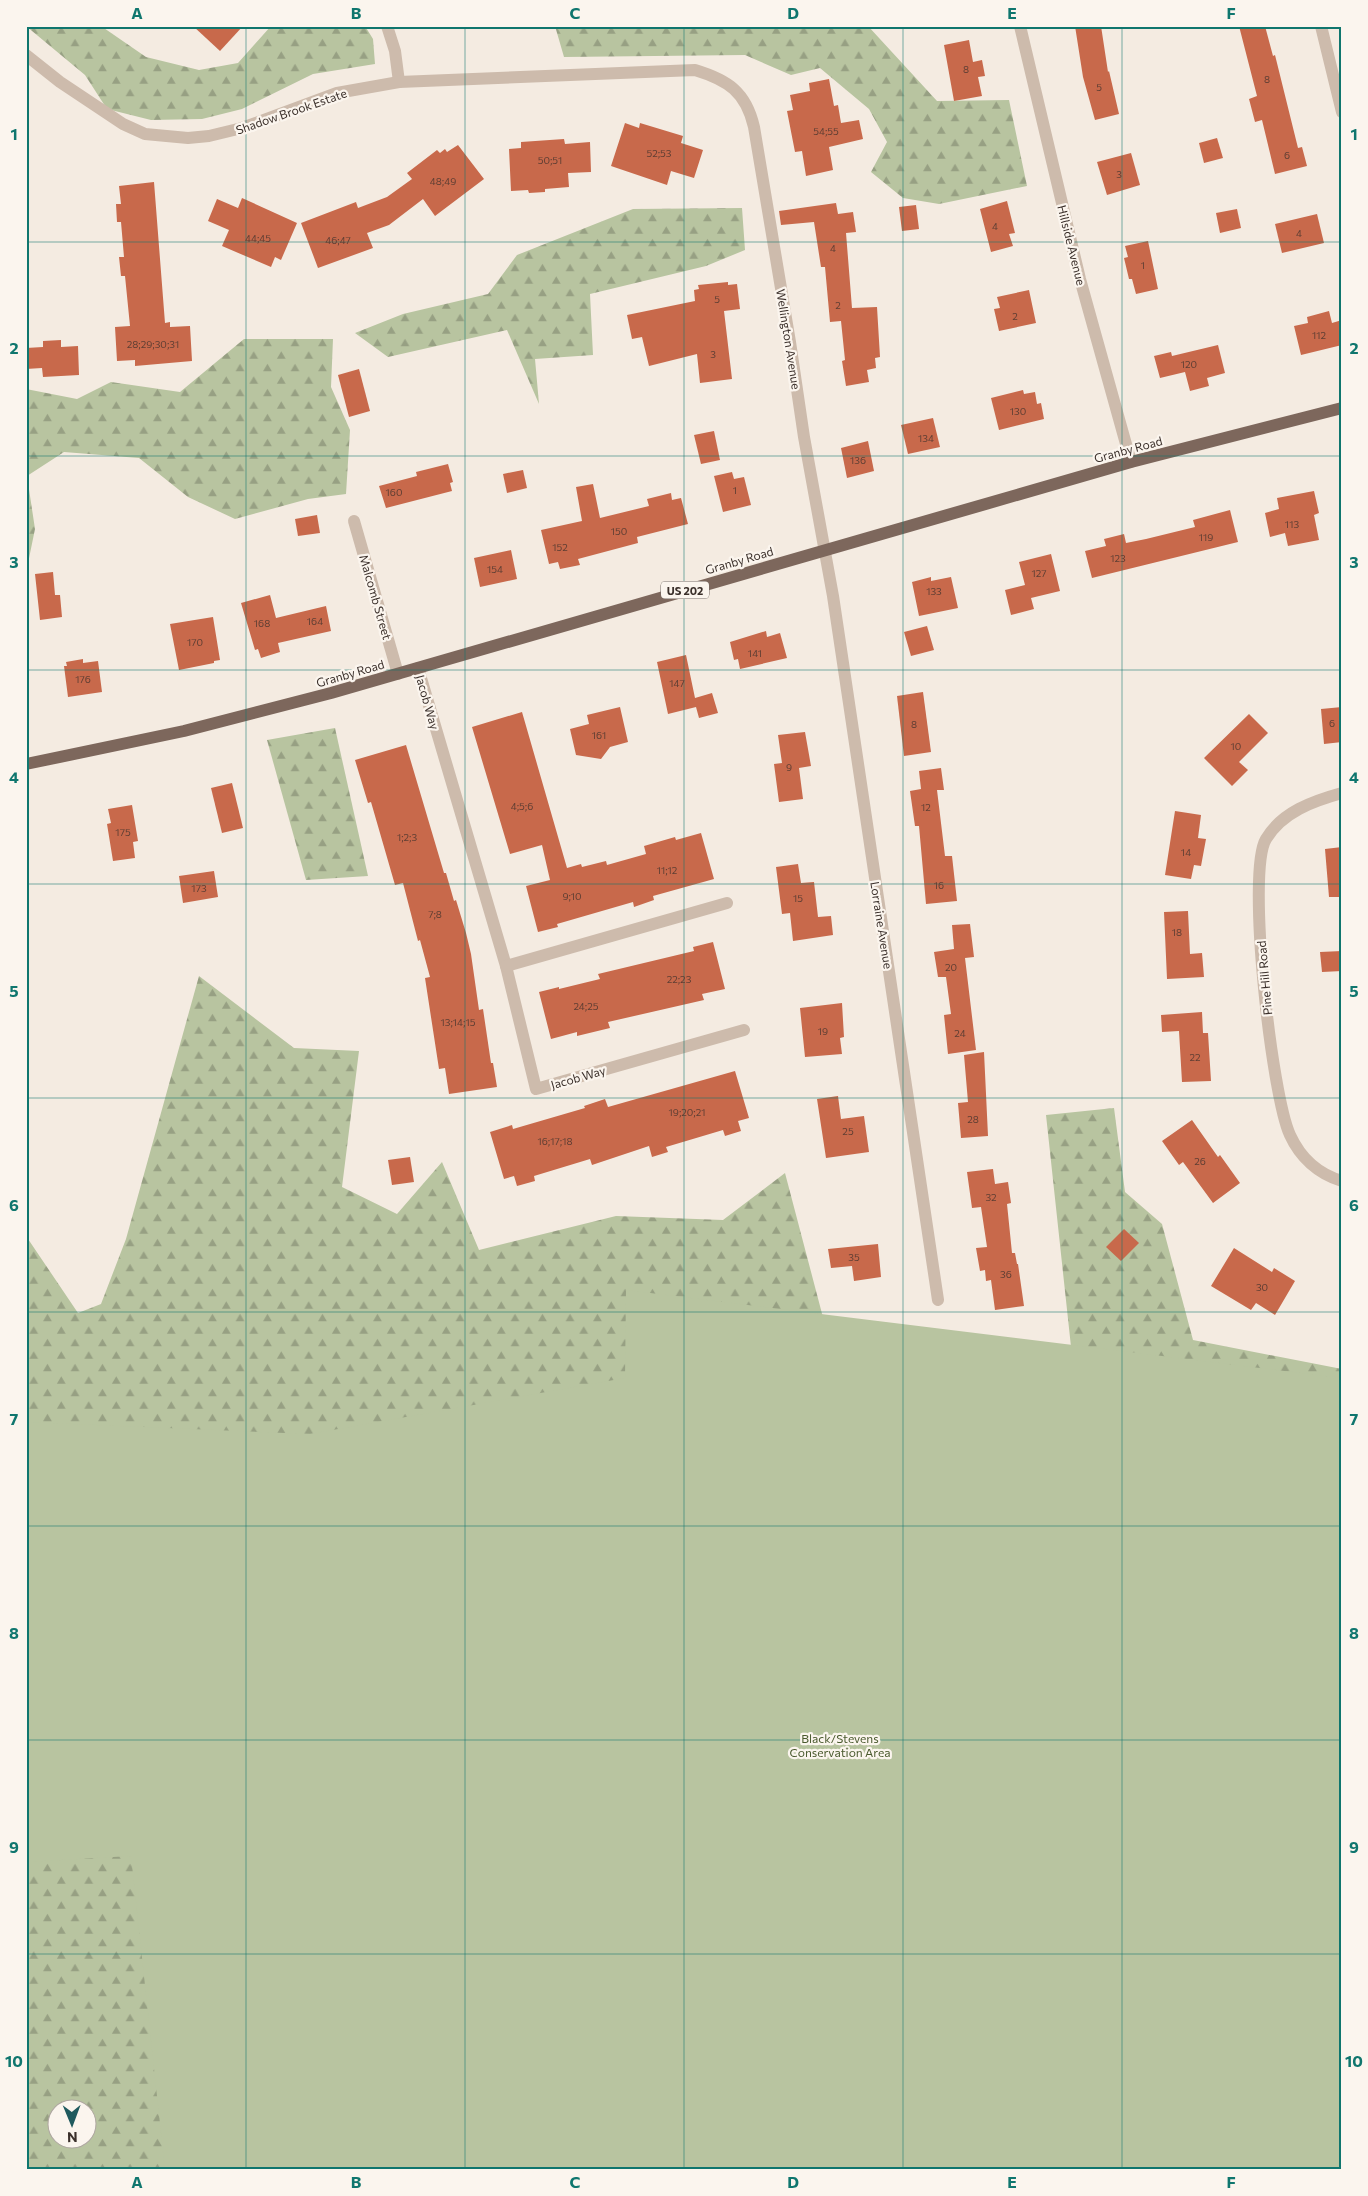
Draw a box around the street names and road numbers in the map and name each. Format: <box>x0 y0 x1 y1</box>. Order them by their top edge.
street label: Shadow Brook Estate <box>234 85 348 137</box>
street label: Hillside Avenue <box>1055 203 1089 287</box>
street label: Wellington Avenue <box>774 288 804 390</box>
street label: Granby Road <box>1092 433 1164 465</box>
street label: Granby Road <box>703 544 775 576</box>
street label: Malcomb Street <box>357 553 395 641</box>
road number: US 202 <box>661 582 709 598</box>
street label: Granby Road <box>314 657 386 689</box>
street label: Jacob Way <box>413 673 442 731</box>
street label: Lorraine Avenue <box>868 880 896 970</box>
street label: Pine Hill Road <box>1254 940 1274 1016</box>
street label: Jacob Way <box>549 1063 607 1092</box>

